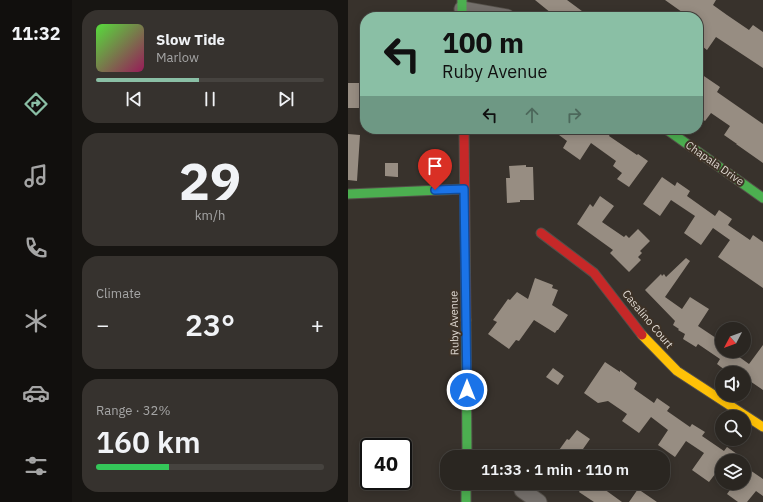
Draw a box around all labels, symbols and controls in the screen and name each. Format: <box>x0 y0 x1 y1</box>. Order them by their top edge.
text: 11:32 <box>11 22 61 45</box>
text: 100 m <box>442 24 524 61</box>
icon: left <box>376 28 428 80</box>
text: Slow Tide <box>156 30 225 49</box>
text: Marlow <box>156 49 199 66</box>
text: Ruby Avenue <box>442 60 547 83</box>
icon: previous <box>123 88 145 110</box>
icon: pause <box>199 88 221 110</box>
icon: next <box>275 88 297 110</box>
icon: directions <box>22 90 50 118</box>
icon: left <box>479 104 501 126</box>
icon: ahead <box>521 104 543 126</box>
icon: right <box>563 104 585 126</box>
street label: Chapala Drive <box>683 138 747 188</box>
text: 29 <box>179 147 241 214</box>
pin <box>418 149 452 190</box>
icon: arrive <box>424 155 446 177</box>
icon: music <box>22 162 50 190</box>
text: km/h <box>195 207 225 224</box>
icon: phone <box>22 234 50 262</box>
text: Climate <box>96 285 141 302</box>
street label: Casalino Court <box>620 287 677 351</box>
street label: Ruby Avenue <box>446 291 462 355</box>
text: 23° <box>185 305 235 344</box>
icon: climate <box>22 307 50 335</box>
text: − <box>96 310 109 339</box>
text: + <box>311 310 324 339</box>
north arrow <box>715 322 751 358</box>
map controls <box>715 322 751 490</box>
button: sound <box>715 366 751 402</box>
position arrow <box>446 369 488 411</box>
icon: car <box>22 379 50 407</box>
text: Range · 32% <box>96 402 170 419</box>
button: search <box>715 410 751 446</box>
text: 160 km <box>96 422 201 461</box>
speed limit sign: 40 <box>360 438 412 490</box>
icon: filters <box>22 452 50 480</box>
button: layers <box>715 454 751 490</box>
text: 11:33 · 1 min · 110 m <box>481 460 629 479</box>

